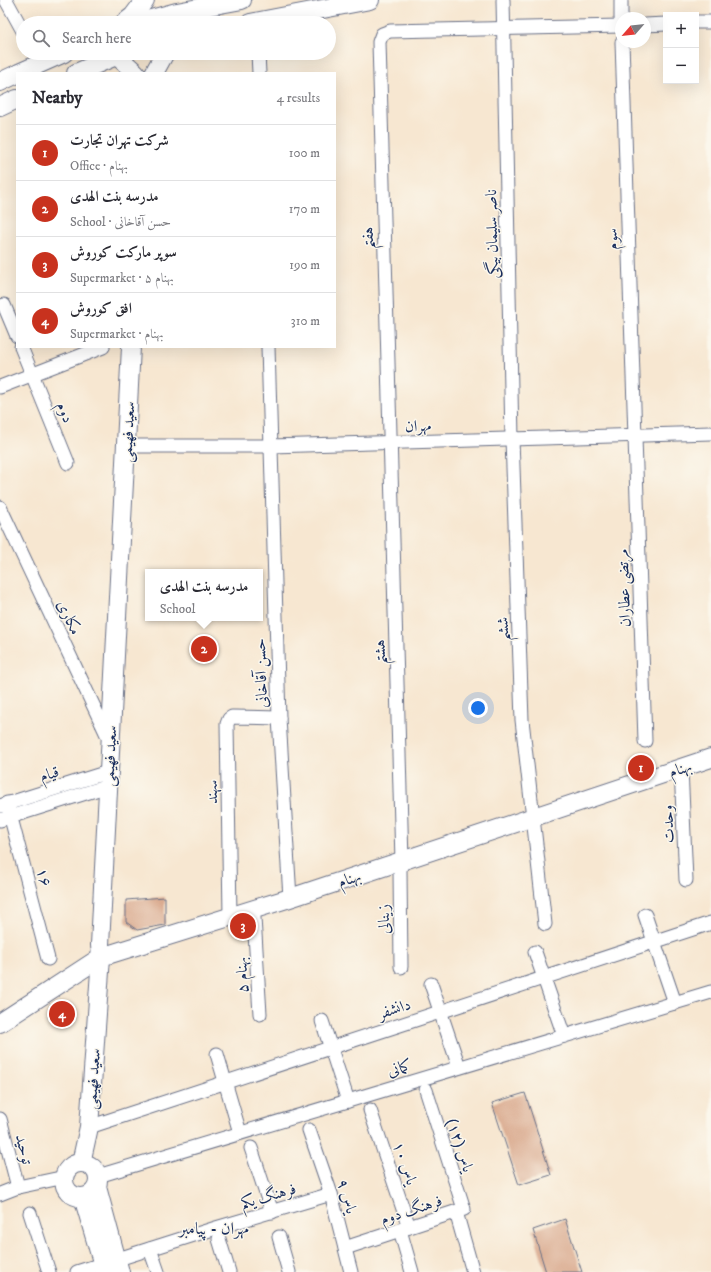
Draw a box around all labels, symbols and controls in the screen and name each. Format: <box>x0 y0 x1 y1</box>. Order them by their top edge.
north arrow <box>615 12 651 48</box>
map controls <box>663 12 699 84</box>
button: + <box>663 12 699 48</box>
search box <box>16 16 336 60</box>
icon: search <box>30 27 52 49</box>
text: Search here <box>62 29 131 48</box>
button: − <box>663 48 699 84</box>
text: Nearby <box>32 87 82 109</box>
text: 4 results <box>277 90 320 106</box>
text: شرکت تهران تجارت <box>70 131 169 150</box>
text: 1 <box>43 145 47 161</box>
text: 100 m <box>289 145 320 161</box>
text: Office · بهنام <box>70 158 128 174</box>
text: مدرسه بنت الهدی <box>70 187 159 206</box>
street label: ناصر سلیمان بیگی <box>481 189 504 279</box>
text: 2 <box>42 201 48 217</box>
text: 170 m <box>289 201 320 217</box>
text: School · حسن آقاخانی <box>70 214 171 230</box>
street label: هفتم <box>358 227 384 249</box>
street label: سوم <box>602 228 626 250</box>
text: سوپر ماركت كوروش <box>70 243 177 262</box>
text: 3 <box>43 257 47 273</box>
text: 190 m <box>289 257 320 273</box>
text: Supermarket · بهنام ۵ <box>70 270 174 286</box>
text: افق کوروش <box>70 299 132 318</box>
text: 4 <box>41 313 49 329</box>
text: 310 m <box>291 313 320 329</box>
text: Supermarket · بهنام <box>70 326 163 342</box>
street label: دوم <box>48 399 78 427</box>
street label: سعید فهیمی <box>116 401 141 463</box>
street label: مهران <box>404 416 432 436</box>
street label: مرتضی عطاران <box>613 548 636 628</box>
popup <box>145 569 263 621</box>
text: مدرسه بنت الهدی <box>160 577 248 596</box>
street label: مکاری <box>52 597 86 638</box>
text: School <box>160 601 195 617</box>
street label: ششم <box>493 616 519 641</box>
pin: 2 <box>191 634 217 664</box>
street label: حسن آقاخانی <box>250 638 273 708</box>
street label: هشتم <box>370 639 396 665</box>
your location <box>468 698 488 718</box>
street label: سعید فهیمی <box>98 725 123 787</box>
pin: 1 <box>628 753 654 783</box>
street label: بهنام <box>666 756 696 786</box>
street label: قیام <box>37 762 63 790</box>
street label: سهند <box>202 780 222 804</box>
street label: وحدت <box>657 804 679 844</box>
street label: ۱۶ <box>32 866 56 889</box>
street label: بهنام <box>335 866 365 896</box>
street label: زینالی <box>374 904 394 934</box>
pin: 3 <box>230 911 256 941</box>
street label: بهنام ۵ <box>231 956 257 994</box>
street label: دانشفر <box>373 994 413 1024</box>
pin: 4 <box>49 999 75 1029</box>
street label: سعید فهیمی <box>81 1048 106 1110</box>
street label: کمانی <box>385 1055 414 1081</box>
street label: یاس (۱۲) <box>442 1116 478 1176</box>
street label: توحید <box>11 1132 38 1167</box>
street label: یاس ۱۰ <box>388 1139 422 1189</box>
street label: یاس ۹ <box>333 1177 362 1217</box>
street label: فرهنگ یکم <box>238 1178 300 1218</box>
street label: فرهنگ دوم <box>378 1190 446 1233</box>
district label: مهران - پیامبر <box>177 1218 250 1241</box>

